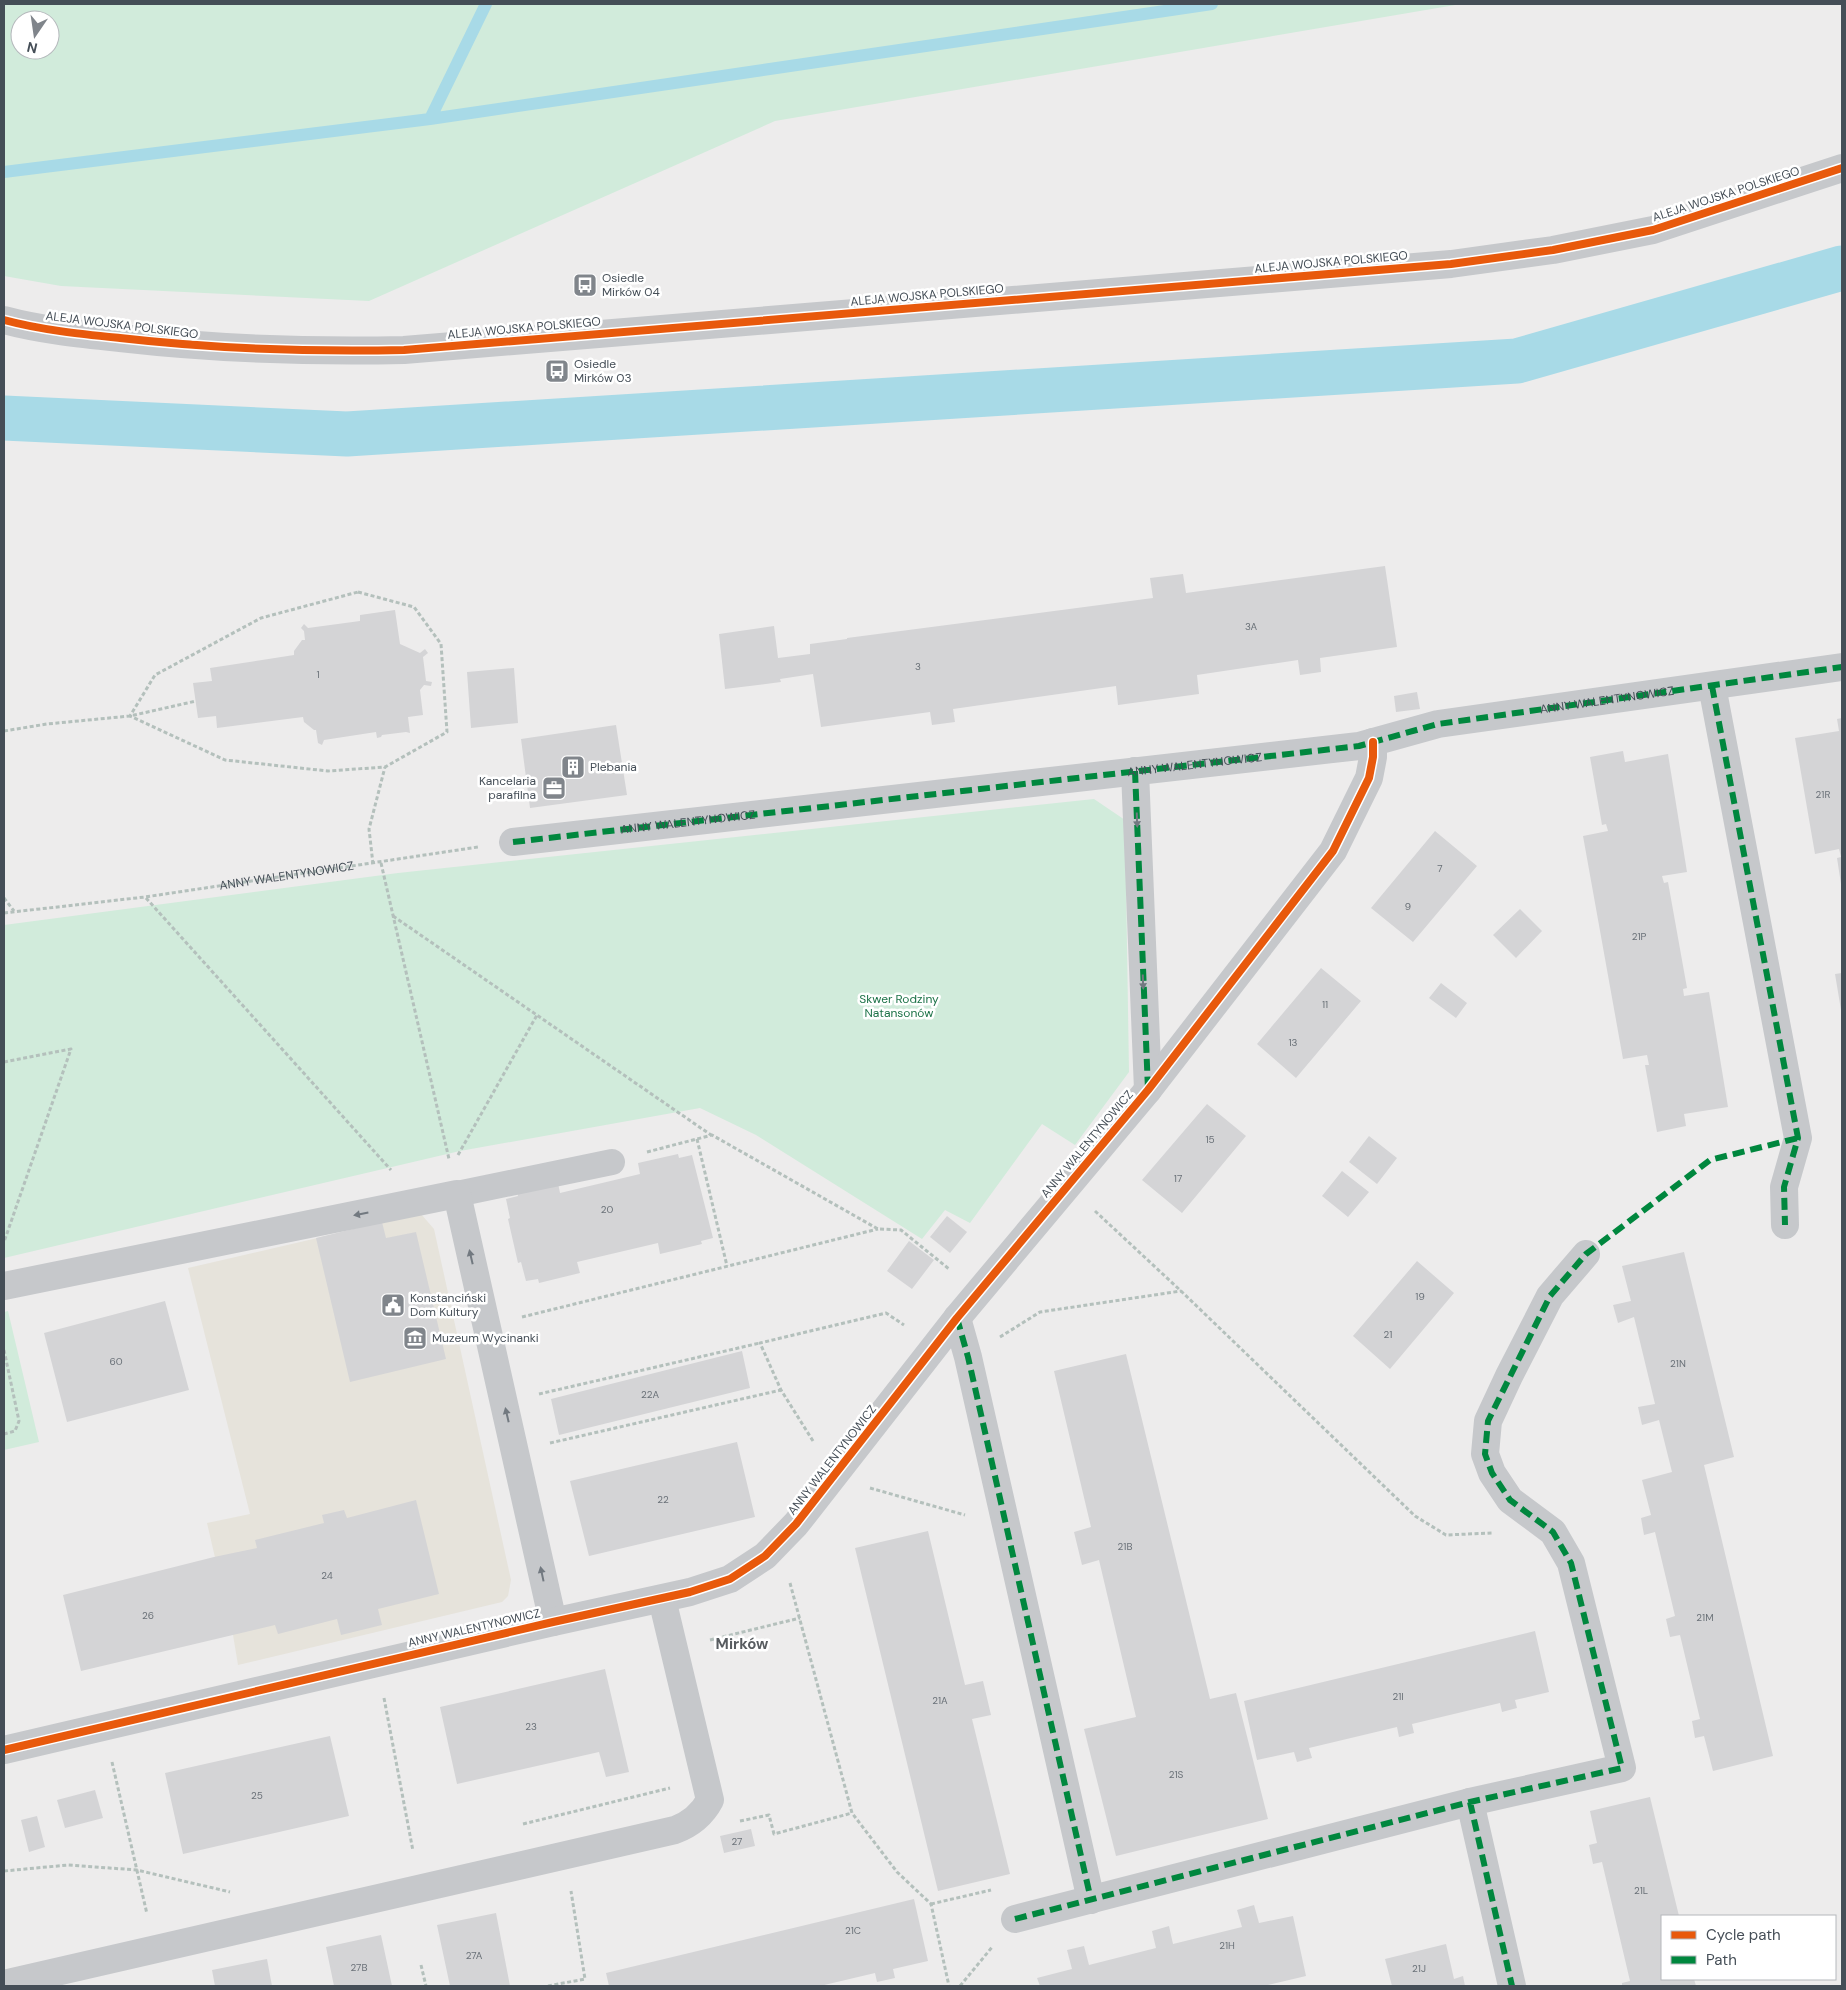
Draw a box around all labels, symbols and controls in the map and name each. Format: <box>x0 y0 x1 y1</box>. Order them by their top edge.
north arrow <box>10 10 60 60</box>
text: N <box>25 38 39 58</box>
street label: ALEJA WOJSKA POLSKIEGO <box>1650 163 1802 225</box>
street label: ALEJA WOJSKA POLSKIEGO <box>1254 247 1408 277</box>
place label: Osiedle Mirków 04 <box>602 270 660 300</box>
bus stop icon: Osiedle Mirków 04 <box>572 272 598 298</box>
street label: ALEJA WOJSKA POLSKIEGO <box>850 280 1004 310</box>
street label: ALEJA WOJSKA POLSKIEGO <box>45 308 199 342</box>
street label: ALEJA WOJSKA POLSKIEGO <box>447 313 601 343</box>
place label: Osiedle Mirków 03 <box>574 356 632 386</box>
bus stop icon: Osiedle Mirków 03 <box>544 358 570 384</box>
house number: 3A <box>1245 620 1257 633</box>
house number: 3 <box>915 660 921 673</box>
house number: 1 <box>316 668 320 681</box>
street label: ANNY WALENTYNOWICZ <box>1539 683 1675 718</box>
street label: ANNY WALENTYNOWICZ <box>1126 749 1263 780</box>
building icon: Plebania <box>560 754 586 780</box>
place label: Plebania <box>590 759 637 775</box>
place label: Kancelaria parafilna <box>479 773 536 803</box>
office icon: Kancelaria parafilna <box>541 775 567 801</box>
house number: 21R <box>1816 788 1830 801</box>
street label: ANNY WALENTYNOWICZ <box>620 807 756 838</box>
one-way arrow <box>1133 812 1141 828</box>
street label: ANNY WALENTYNOWICZ <box>218 858 355 894</box>
house number: 7 <box>1437 862 1443 875</box>
house number: 9 <box>1405 900 1411 913</box>
house number: 21P <box>1632 930 1647 943</box>
one-way arrow <box>1140 974 1148 990</box>
park label: Skwer Rodziny Natansonów <box>859 991 939 1021</box>
house number: 11 <box>1322 998 1328 1011</box>
house number: 13 <box>1288 1036 1298 1049</box>
street label: ANNY WALENTYNOWICZ <box>1037 1087 1137 1201</box>
house number: 15 <box>1205 1133 1215 1146</box>
house number: 17 <box>1174 1172 1182 1185</box>
house number: 20 <box>601 1203 613 1216</box>
one-way arrow <box>353 1210 368 1218</box>
one-way arrow <box>467 1249 475 1264</box>
place label: Konstanciński Dom Kultury <box>410 1290 486 1320</box>
house number: 19 <box>1415 1290 1425 1303</box>
public building icon: Konstanciński Dom Kultury <box>380 1292 406 1318</box>
museum icon: Muzeum Wycinanki <box>402 1325 428 1351</box>
house number: 21 <box>1384 1328 1392 1341</box>
place label: Muzeum Wycinanki <box>432 1330 539 1346</box>
house number: 60 <box>109 1355 123 1368</box>
house number: 21N <box>1670 1357 1686 1370</box>
house number: 22A <box>641 1388 659 1401</box>
street label: ANNY WALENTYNOWICZ <box>784 1402 880 1518</box>
one-way arrow <box>503 1408 511 1423</box>
house number: 22 <box>657 1493 669 1506</box>
house number: 21B <box>1118 1540 1132 1553</box>
one-way arrow <box>538 1566 546 1581</box>
house number: 24 <box>321 1569 333 1582</box>
street label: ANNY WALENTYNOWICZ <box>406 1605 542 1651</box>
house number: 26 <box>142 1609 154 1622</box>
house number: 21M <box>1696 1611 1714 1624</box>
district label: Mirków <box>716 1634 769 1654</box>
house number: 21I <box>1392 1690 1404 1703</box>
house number: 21A <box>932 1694 948 1707</box>
house number: 23 <box>525 1720 537 1733</box>
house number: 21S <box>1169 1768 1184 1781</box>
house number: 25 <box>251 1789 263 1802</box>
house number: 27 <box>732 1835 742 1848</box>
house number: 21L <box>1634 1884 1648 1897</box>
legend <box>1661 1915 1836 1980</box>
house number: 21C <box>845 1924 861 1937</box>
text: Cycle path <box>1706 1925 1781 1945</box>
house number: 21H <box>1219 1939 1235 1952</box>
house number: 27A <box>466 1949 483 1962</box>
text: Path <box>1706 1950 1737 1970</box>
house number: 27B <box>351 1961 367 1974</box>
house number: 21J <box>1412 1962 1426 1975</box>

